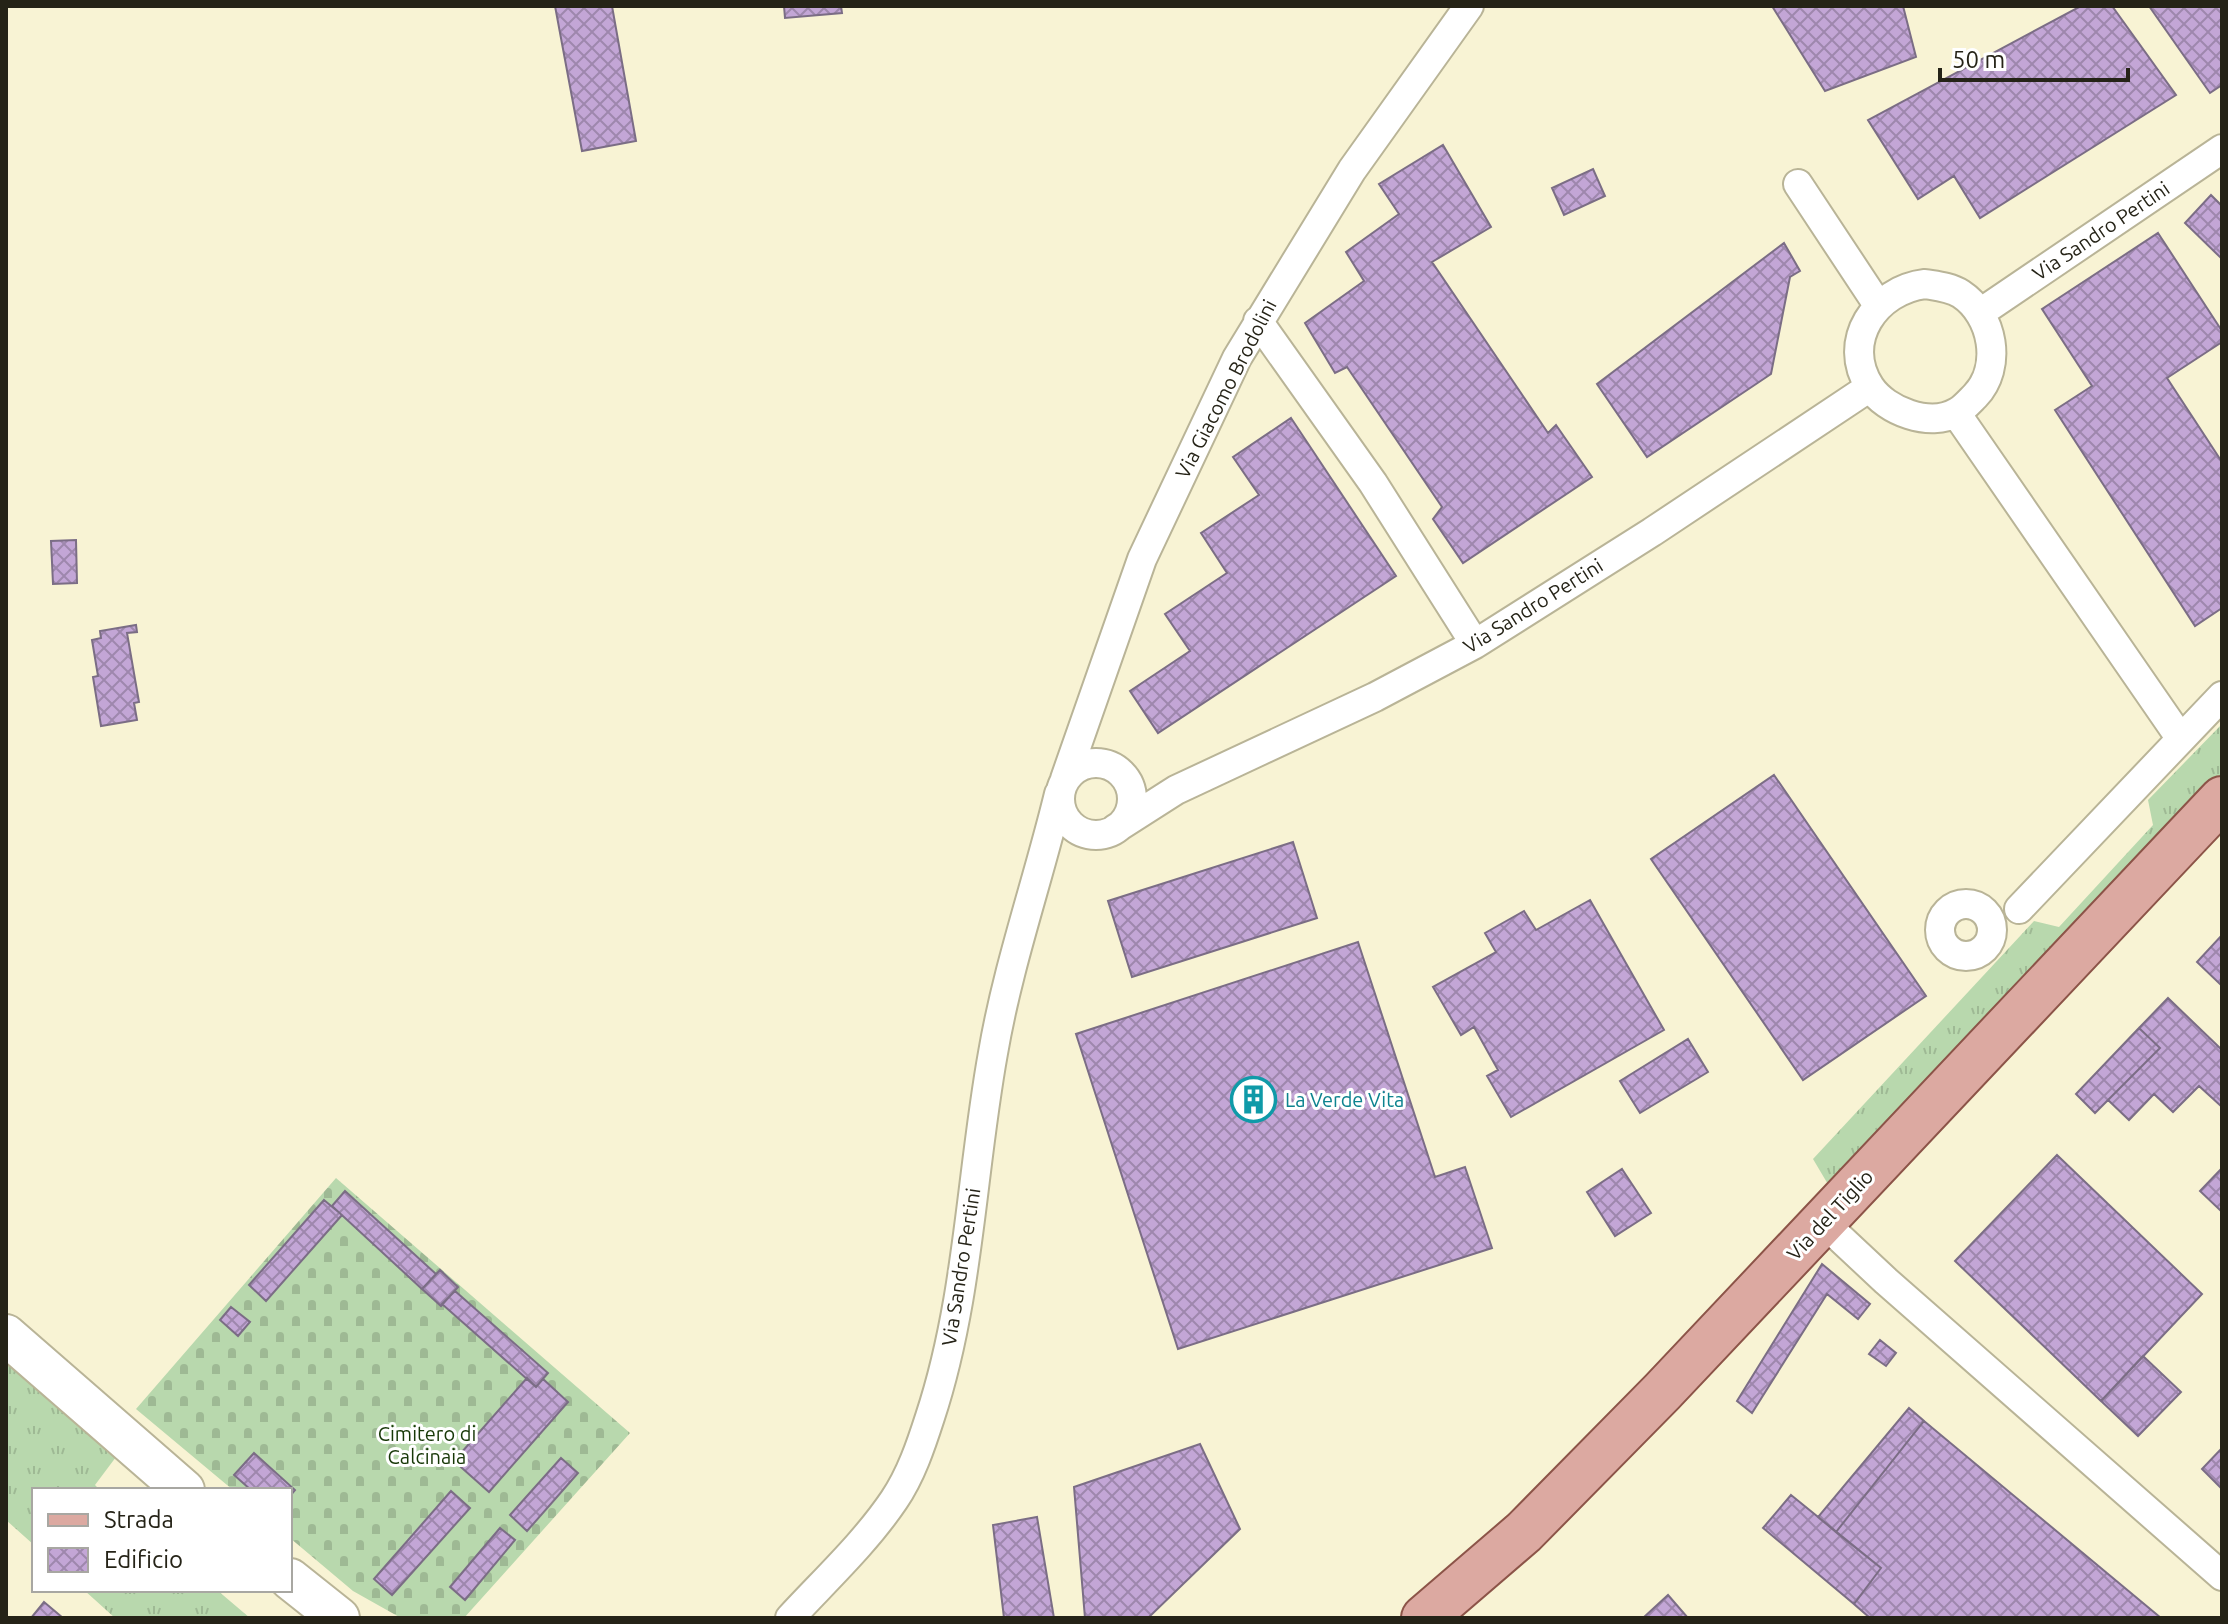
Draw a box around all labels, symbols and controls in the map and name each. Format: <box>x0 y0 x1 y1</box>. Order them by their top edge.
scale bar <box>1940 32 2128 82</box>
text: 50 m <box>1952 46 2005 73</box>
street label: Via Sandro Pertini <box>2028 176 2173 285</box>
street label: Via Giacomo Brodolini <box>1170 295 1281 482</box>
street label: Via Sandro Pertini <box>1459 553 1607 658</box>
building icon: La Verde Vita <box>1230 1076 1278 1124</box>
place label: La Verde Vita <box>1285 1088 1404 1111</box>
street label: Via del Tiglio <box>1782 1165 1877 1265</box>
street label: Via Sandro Pertini <box>937 1186 984 1348</box>
park label: Cimitero di Calcinaia <box>378 1422 476 1468</box>
legend <box>32 1488 292 1592</box>
text: Strada <box>104 1506 174 1533</box>
text: Edificio <box>104 1546 183 1573</box>

